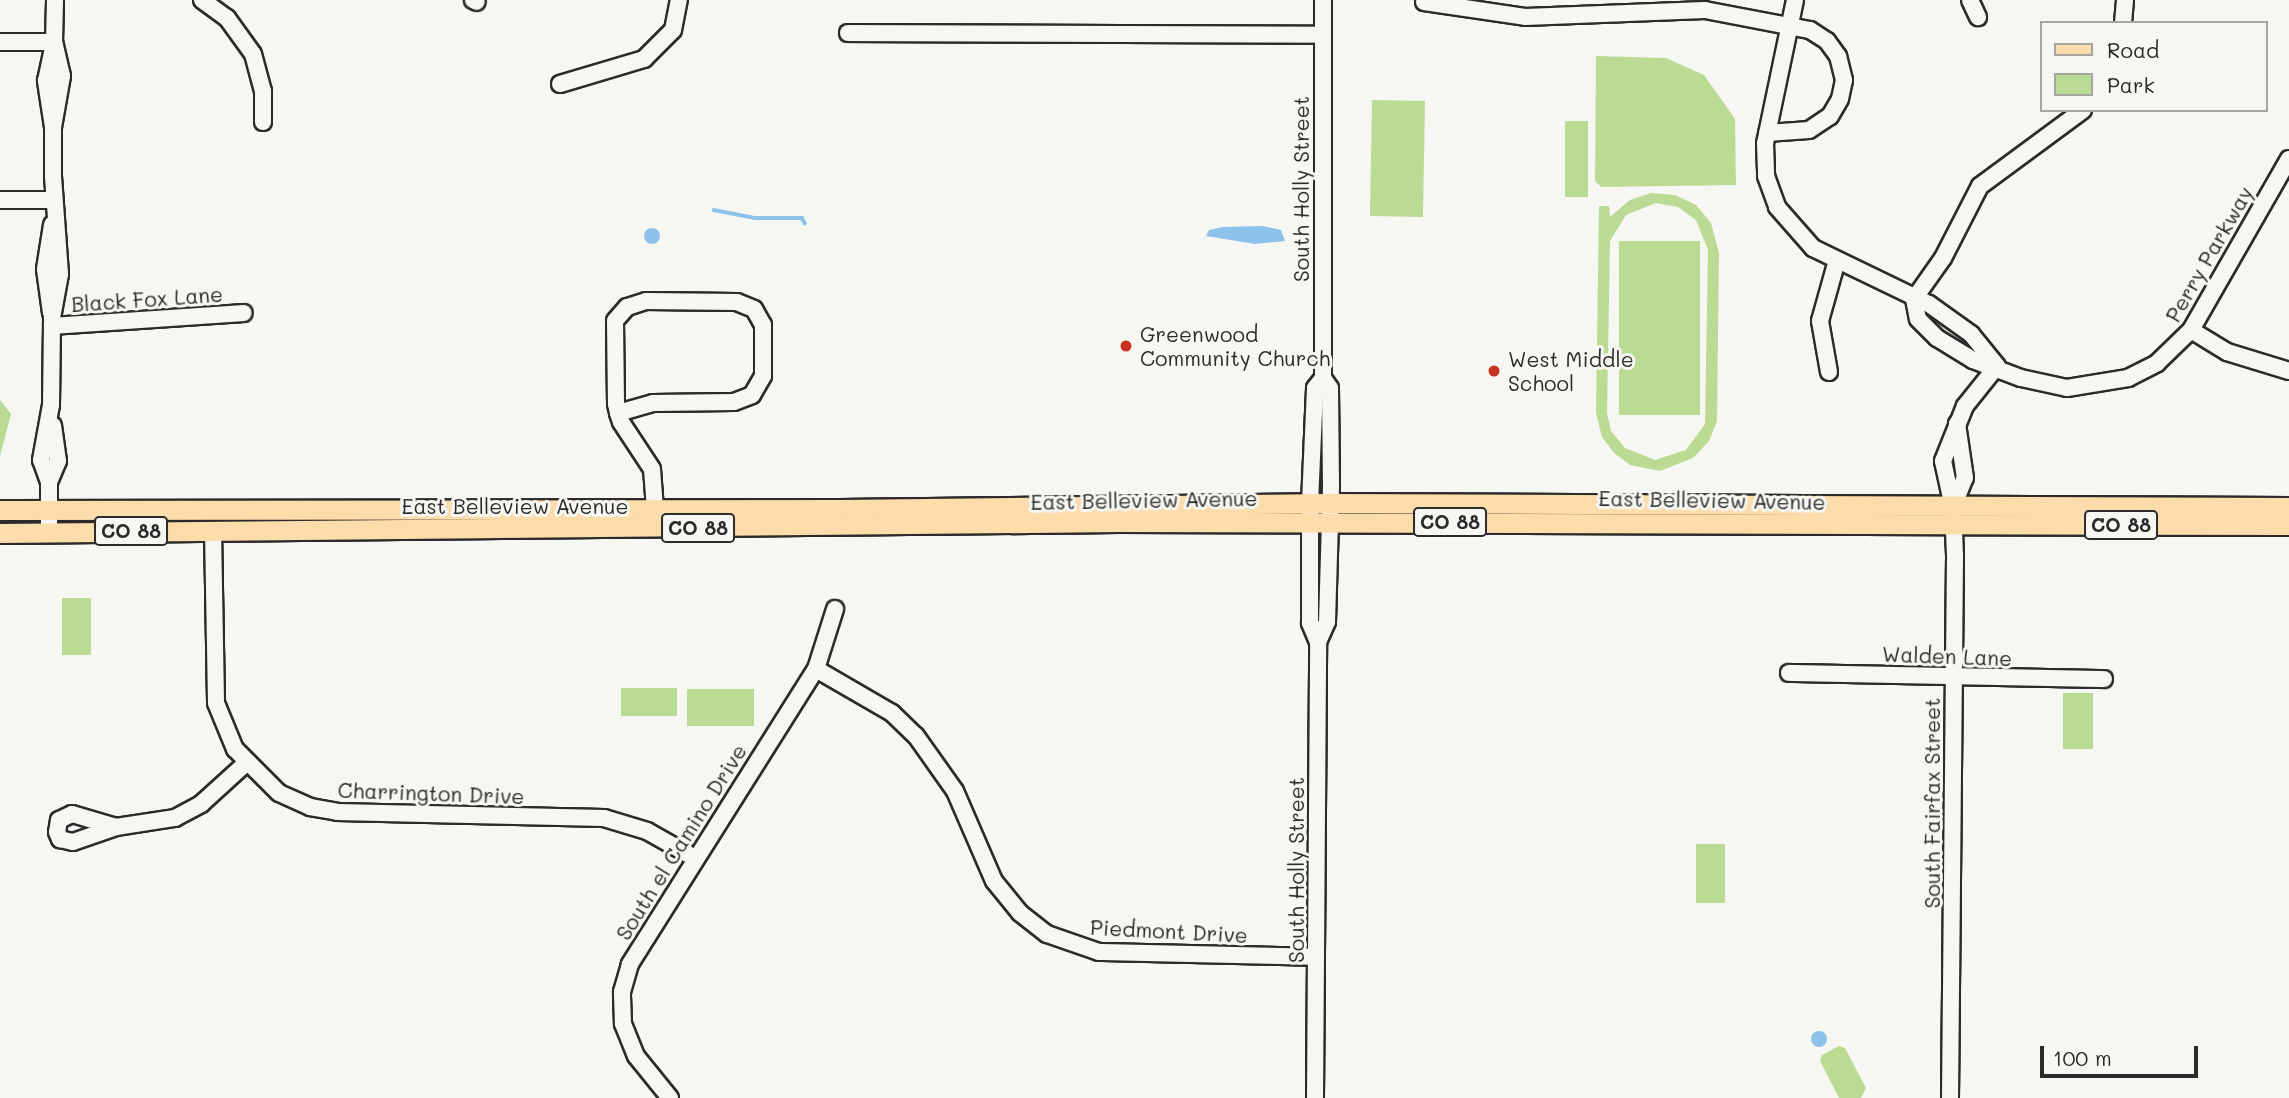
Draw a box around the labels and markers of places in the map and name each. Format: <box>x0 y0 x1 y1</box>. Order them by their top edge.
place label: Greenwood Community Church <box>1140 321 1330 371</box>
marker: Greenwood Community Church <box>1118 338 1134 354</box>
place label: West Middle School <box>1508 346 1634 396</box>
marker: West Middle School <box>1486 363 1502 379</box>

